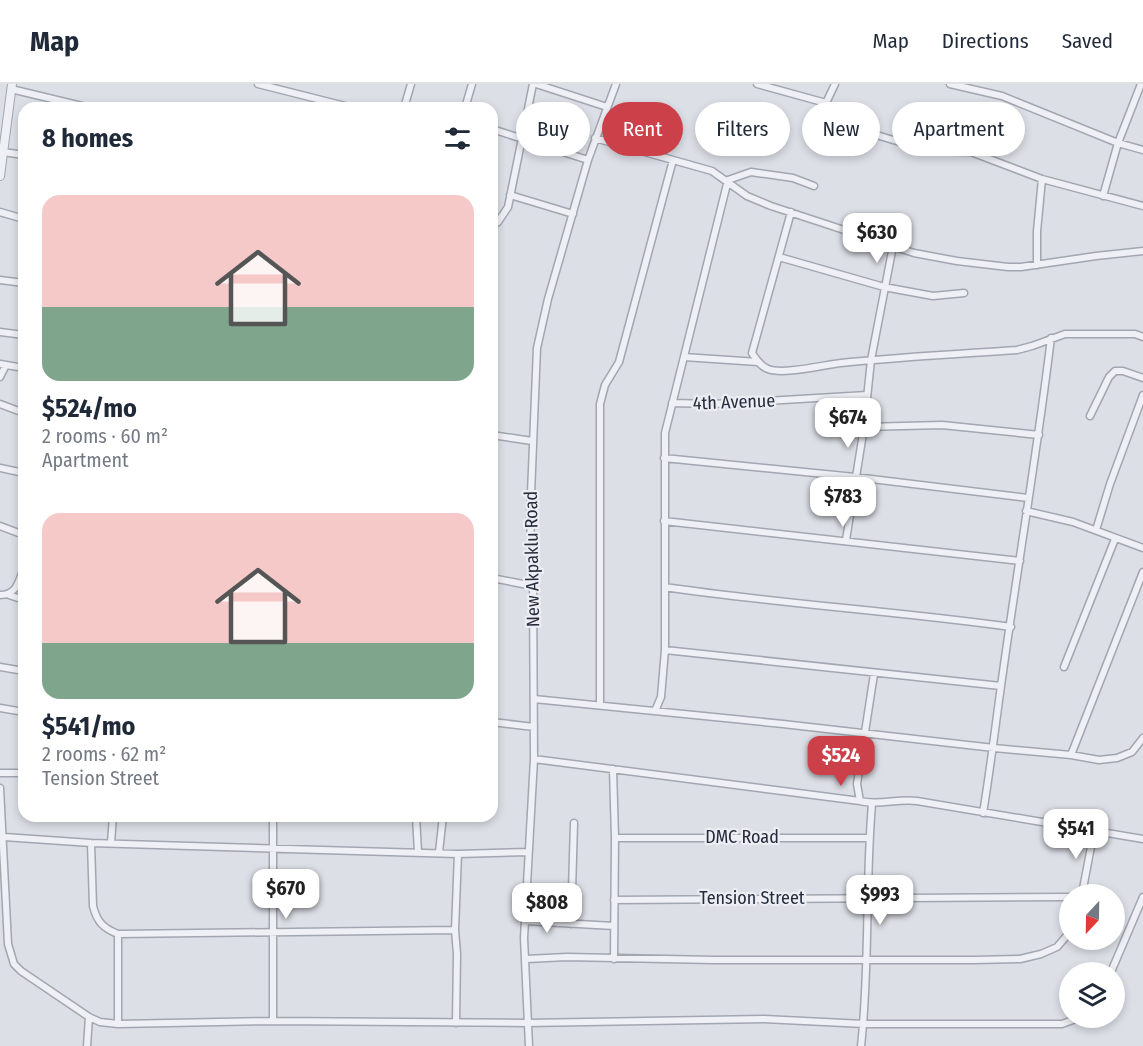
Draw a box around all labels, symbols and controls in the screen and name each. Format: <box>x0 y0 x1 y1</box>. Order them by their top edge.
text: Map <box>30 25 79 58</box>
text: Map <box>872 28 909 54</box>
text: Directions <box>942 28 1029 54</box>
text: Saved <box>1062 28 1113 54</box>
chip: Buy <box>516 102 590 156</box>
chip: Rent <box>602 102 683 156</box>
chip: Filters <box>695 102 790 156</box>
chip: New <box>802 102 880 156</box>
chip: Apartment <box>892 102 1025 156</box>
icon: filters <box>441 122 474 155</box>
text: 8 homes <box>42 123 133 154</box>
pin: $630 <box>841 213 913 264</box>
text: $630 <box>857 220 897 244</box>
icon: home <box>204 234 312 342</box>
street label: 4th Avenue <box>692 390 776 414</box>
text: $524/mo <box>42 393 137 424</box>
pin: $674 <box>812 398 884 449</box>
text: $674 <box>829 405 867 429</box>
text: 2 rooms · 60 m² <box>42 424 168 448</box>
text: Apartment <box>42 448 129 472</box>
pin: $783 <box>807 477 879 528</box>
text: $783 <box>824 484 862 508</box>
street label: New Akpaklu Road <box>520 491 544 627</box>
icon: home <box>204 552 312 660</box>
text: $541/mo <box>42 711 135 742</box>
pin: $524 <box>805 736 877 787</box>
text: 2 rooms · 62 m² <box>42 742 166 766</box>
text: $524 <box>822 743 860 767</box>
text: Tension Street <box>42 766 159 790</box>
pin: $541 <box>1040 809 1112 860</box>
text: $541 <box>1057 816 1095 840</box>
street label: DMC Road <box>705 826 779 848</box>
pin: $670 <box>250 869 322 920</box>
pin: $993 <box>844 875 916 926</box>
text: $670 <box>266 876 306 900</box>
text: $993 <box>860 882 900 906</box>
pin: $808 <box>511 883 583 934</box>
north arrow <box>1059 884 1125 950</box>
map controls <box>1059 884 1125 1028</box>
street label: Tension Street <box>699 887 805 909</box>
text: $808 <box>526 890 568 914</box>
button: layers <box>1059 962 1125 1028</box>

